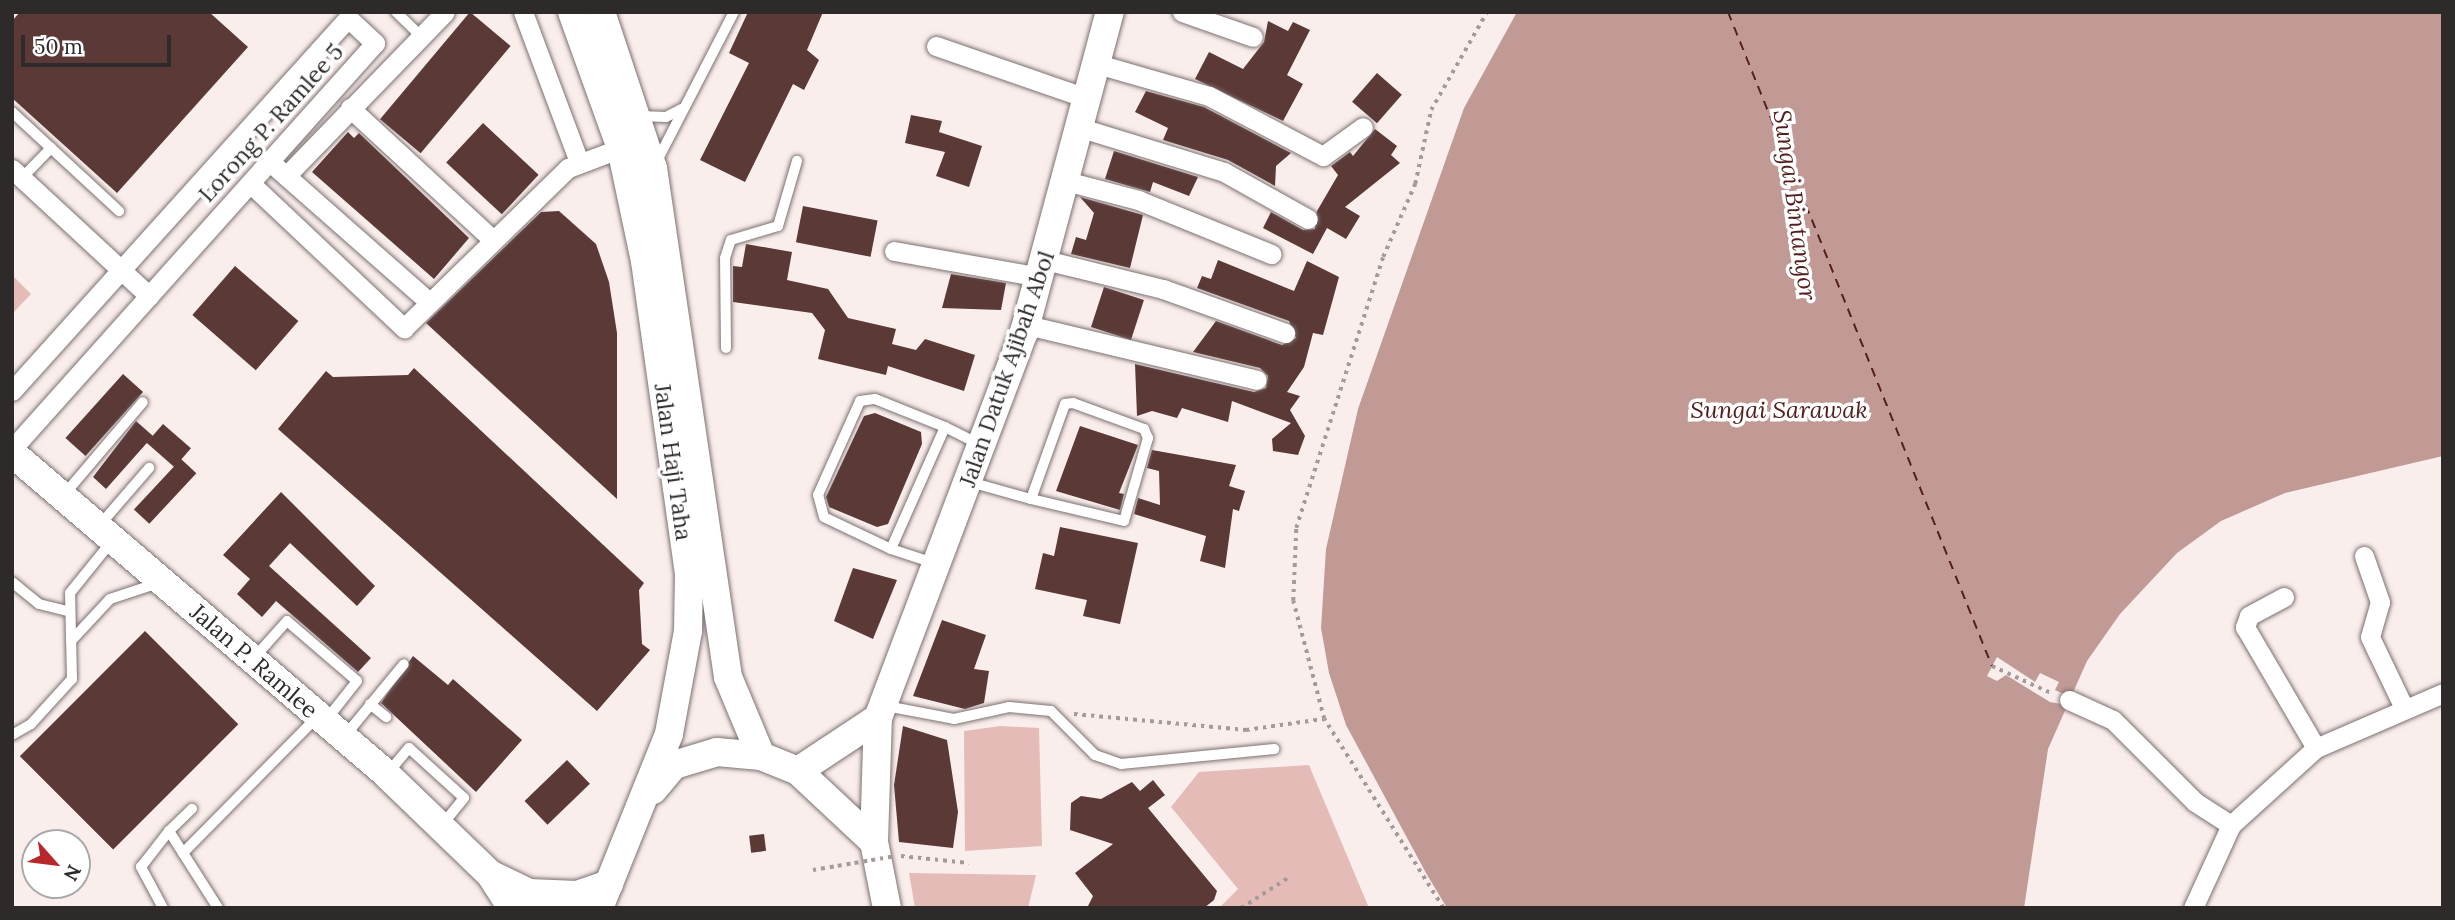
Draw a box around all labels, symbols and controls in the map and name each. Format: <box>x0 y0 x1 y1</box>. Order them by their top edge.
scale bar <box>24 21 175 65</box>
text: 50 m <box>34 33 83 60</box>
street label: Lorong P. Ramlee 5 <box>193 38 349 208</box>
water label: Sungai Bintangor <box>1767 108 1823 302</box>
street label: Jalan Datuk Ajibah Abol <box>954 248 1060 490</box>
street label: Jalan Haji Taha <box>648 382 698 542</box>
water label: Sungai Sarawak <box>1690 396 1868 424</box>
street label: Jalan P. Ramlee <box>185 598 323 724</box>
north arrow <box>21 829 91 899</box>
text: N <box>59 861 87 885</box>

